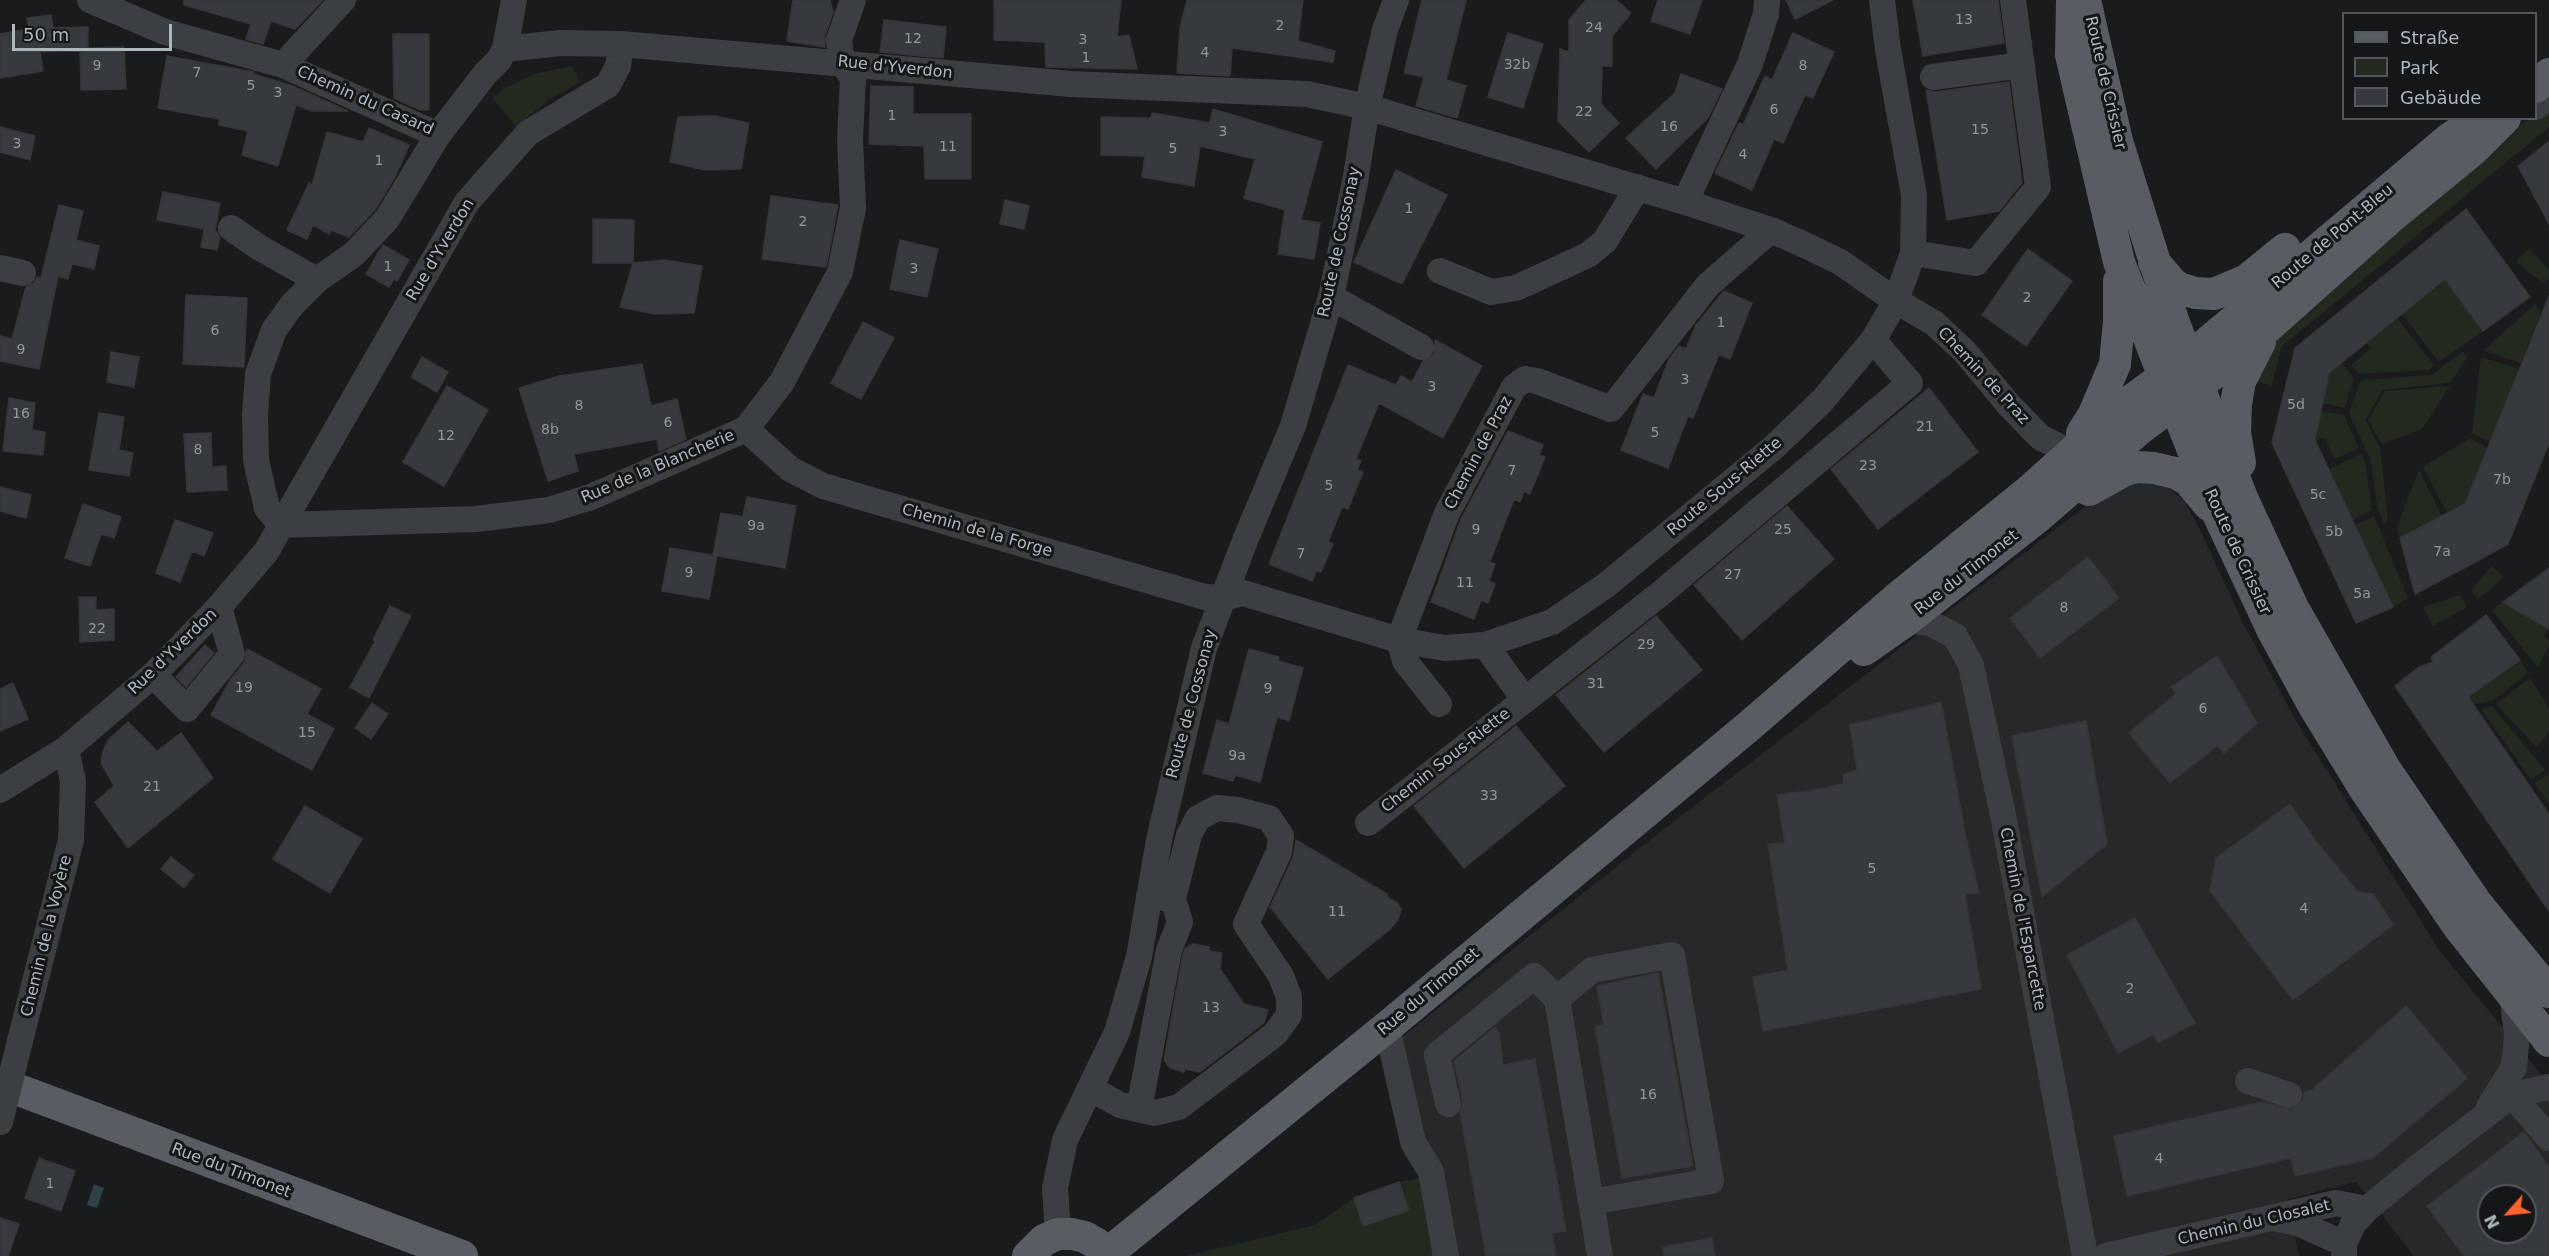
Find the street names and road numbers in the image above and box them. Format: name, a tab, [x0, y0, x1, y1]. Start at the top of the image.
street label: Route de Crissier	[2080, 14, 2130, 152]
street label: Rue d'Yverdon	[837, 52, 953, 84]
street label: Chemin du Casard	[294, 62, 436, 140]
street label: Route de Cossonay	[1315, 165, 1365, 319]
street label: Route de Pont-Bleu	[2268, 181, 2398, 293]
street label: Rue d'Yverdon	[403, 196, 479, 304]
street label: Chemin de Praz	[1933, 324, 2033, 428]
street label: Chemin de Praz	[1441, 393, 1517, 513]
street label: Rue de la Blancherie	[578, 426, 738, 508]
street label: Route Sous-Riette	[1664, 434, 1786, 540]
street label: Route de Crissier	[2199, 486, 2275, 618]
street label: Chemin de la Forge	[900, 500, 1054, 562]
street label: Rue du Timonet	[1911, 527, 2023, 619]
street label: Rue d'Yverdon	[125, 605, 221, 699]
street label: Route de Cossonay	[1163, 627, 1221, 781]
street label: Chemin Sous-Riette	[1378, 705, 1514, 817]
street label: Chemin de l'Esparcette	[1995, 826, 2049, 1012]
street label: Chemin de la Voyère	[18, 853, 76, 1019]
street label: Rue du Timonet	[1374, 944, 1484, 1040]
street label: Rue du Timonet	[169, 1139, 293, 1203]
street label: Chemin du Closalet	[2176, 1196, 2332, 1250]

